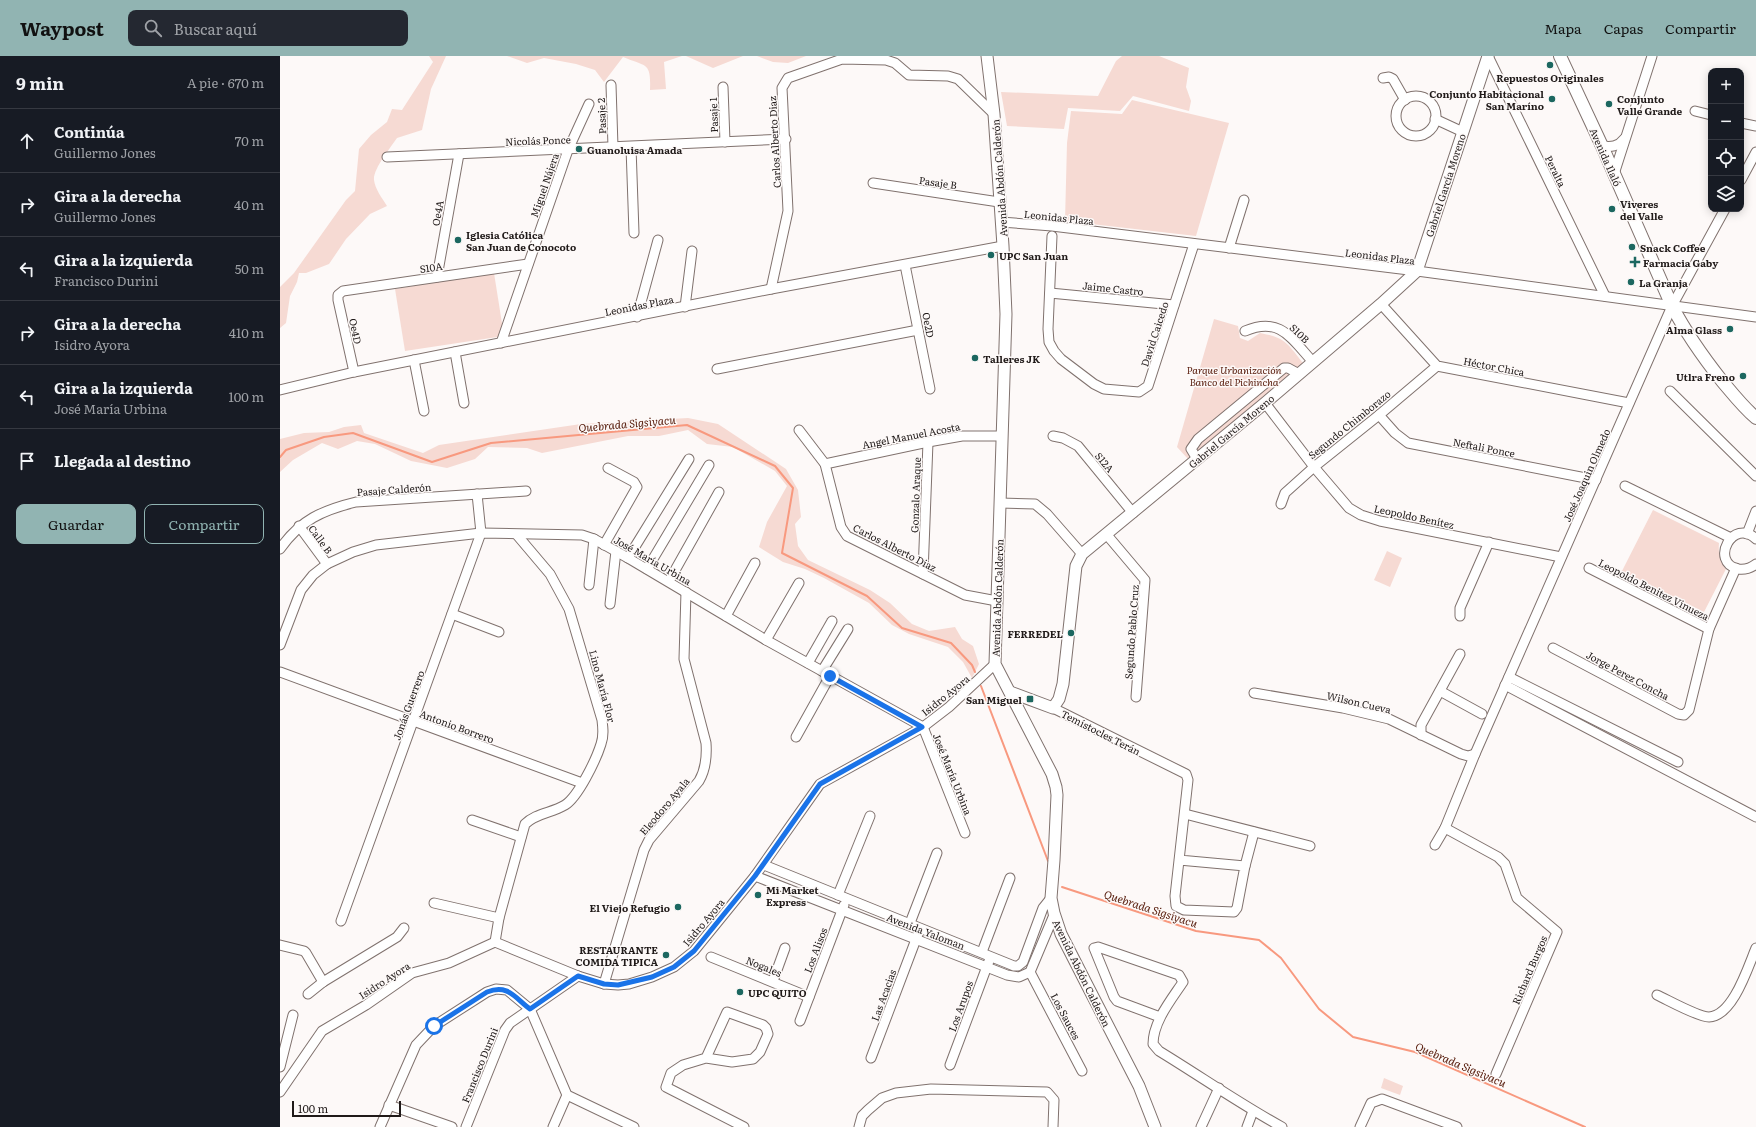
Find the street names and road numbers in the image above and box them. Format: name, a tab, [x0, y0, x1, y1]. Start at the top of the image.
street label: Carlos Alberto Diaz	[764, 96, 784, 188]
street label: Pasaje 1	[705, 97, 721, 133]
street label: Pasaje 2	[593, 98, 609, 134]
street label: Avenida Abdón Calderón	[987, 118, 1011, 237]
street label: Avenida Ilaló	[1586, 125, 1626, 189]
street label: Nicolás Ponce	[505, 131, 571, 149]
street label: Gabriel García Moreno	[1421, 131, 1469, 239]
street label: Miguel Nájera	[526, 150, 562, 219]
street label: Peralta	[1542, 153, 1570, 190]
street label: Pasaje B	[918, 172, 958, 192]
street label: Oe4A	[427, 198, 447, 227]
street label: Leonidas Plaza	[1023, 206, 1095, 228]
street label: Leonidas Plaza	[1344, 244, 1416, 268]
street label: S10A	[418, 258, 444, 276]
street label: Jaime Castro	[1082, 277, 1145, 299]
street label: Leonidas Plaza	[603, 291, 675, 319]
street label: David Caicedo	[1136, 299, 1172, 368]
street label: Oe2D	[919, 311, 939, 339]
street label: Oe4D	[346, 317, 366, 346]
street label: S10B	[1287, 320, 1314, 346]
street label: Héctor Chica	[1462, 353, 1527, 379]
street label: Segundo Chimborazo	[1304, 386, 1394, 462]
street label: Gabriel García Moreno	[1185, 390, 1277, 471]
street label: Angel Manuel Acosta	[861, 418, 962, 452]
street label: José Joaquin Olmedo	[1559, 426, 1613, 524]
street label: Neftali Ponce	[1452, 434, 1516, 460]
street label: S12A	[1092, 449, 1118, 476]
street label: Gonzalo Araque	[906, 457, 924, 533]
street label: Pasaje Calderón	[356, 479, 432, 499]
street label: Leopoldo Benítez	[1372, 500, 1456, 532]
street label: Carlos Alberto Diaz	[851, 519, 939, 575]
street label: Calle B	[305, 521, 337, 557]
street label: José María Urbina	[612, 532, 695, 589]
street label: Avenida Abdón Calderón	[987, 538, 1007, 657]
street label: Leopoldo Benitez Vinueza	[1596, 555, 1712, 624]
street label: Segundo Pablo Cruz	[1120, 584, 1142, 680]
street label: Jorge Perez Concha	[1584, 647, 1673, 704]
street label: Lino María Flor	[586, 648, 620, 724]
street label: Jonás Guerrero	[388, 668, 428, 742]
street label: Isidro Ayora	[918, 670, 973, 719]
street label: Wilson Cueva	[1325, 687, 1393, 717]
street label: Antonio Borrero	[418, 706, 496, 746]
street label: Temístocles Terán	[1059, 706, 1144, 759]
street label: José María Urbina	[930, 731, 976, 818]
street label: Eleodoro Ayala	[635, 773, 693, 838]
street label: Isidro Ayora	[679, 894, 728, 949]
street label: Avenida Yaloman	[885, 909, 968, 953]
street label: Avenida Abdón Calderón	[1049, 917, 1115, 1030]
street label: Los Alisos	[800, 925, 831, 975]
street label: Richard Burgos	[1508, 933, 1550, 1007]
street label: Nogales	[744, 952, 785, 980]
street label: Isidro Ayora	[355, 957, 413, 1002]
street label: Las Acacias	[867, 967, 899, 1023]
street label: Los Arupos	[944, 978, 976, 1034]
street label: Los Sauces	[1048, 990, 1085, 1042]
street label: Francisco Durini	[457, 1024, 501, 1105]

